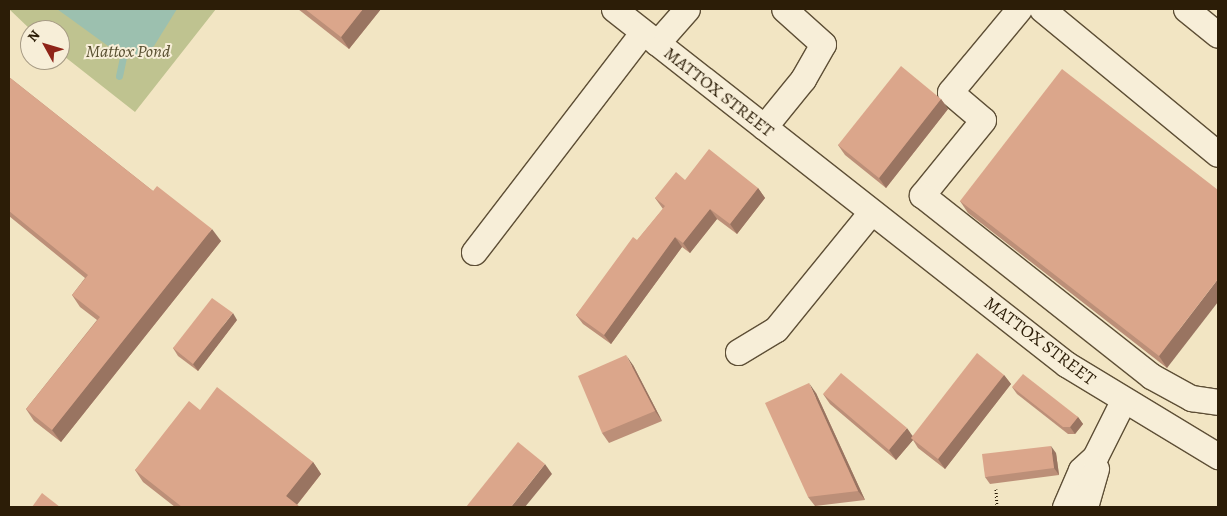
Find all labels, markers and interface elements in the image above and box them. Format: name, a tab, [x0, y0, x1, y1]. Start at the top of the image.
north arrow	[20, 20, 70, 70]
text: N	[23, 26, 44, 46]
park label: Mattox Pond	[86, 40, 170, 62]
street label: MATTOX STREET	[660, 42, 778, 142]
street label: MATTOX STREET	[980, 292, 1100, 390]

